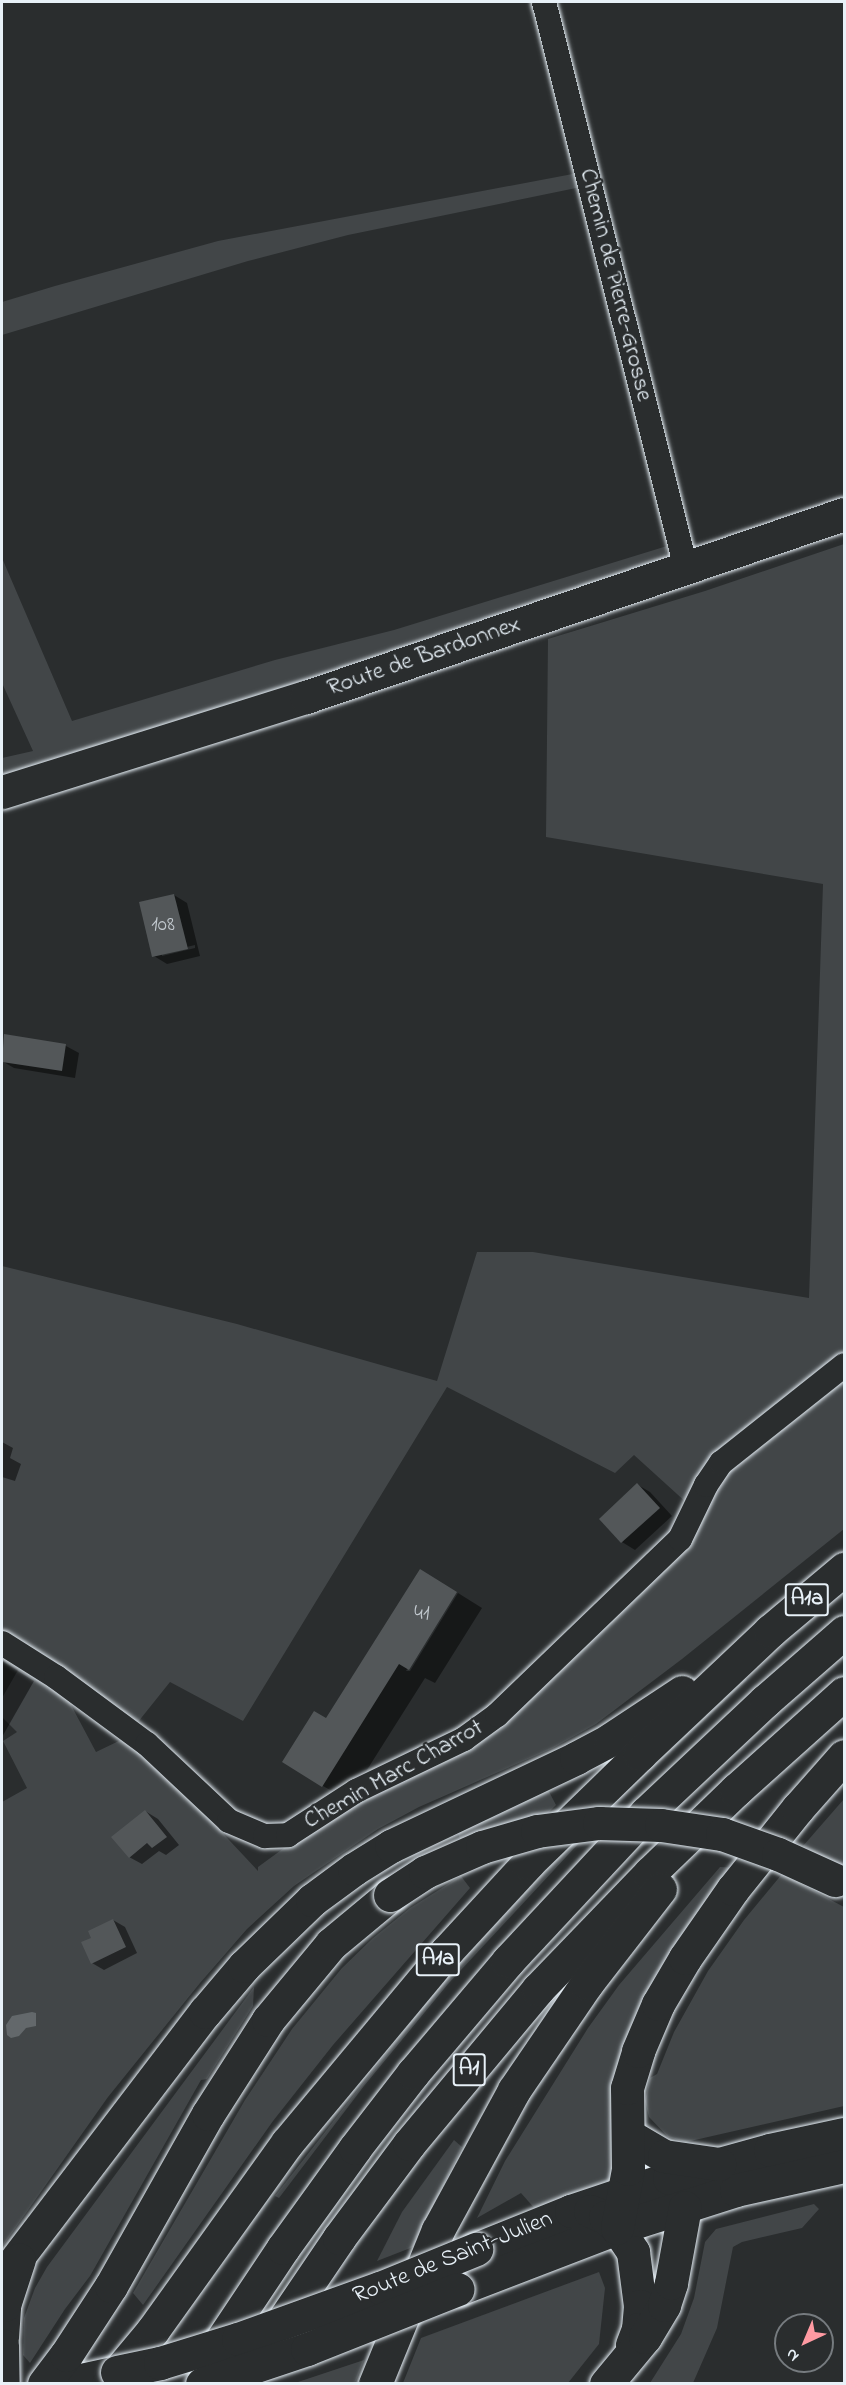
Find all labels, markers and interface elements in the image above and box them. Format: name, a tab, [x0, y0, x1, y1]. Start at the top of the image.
street label: Chemin de Pierre-Grosse	[572, 166, 658, 404]
street label: Route de Bardonnex	[324, 610, 524, 704]
house number: 108	[151, 912, 175, 938]
road number: A1a	[784, 1581, 830, 1619]
house number: 41	[414, 1601, 430, 1627]
street label: Chemin Marc Charrot	[299, 1714, 489, 1836]
road number: A1a	[416, 1941, 460, 1979]
road number: A1	[452, 2051, 486, 2089]
street label: Route de Saint-Julien	[349, 2205, 557, 2311]
north arrow	[774, 2313, 834, 2373]
text: N	[781, 2342, 805, 2367]

